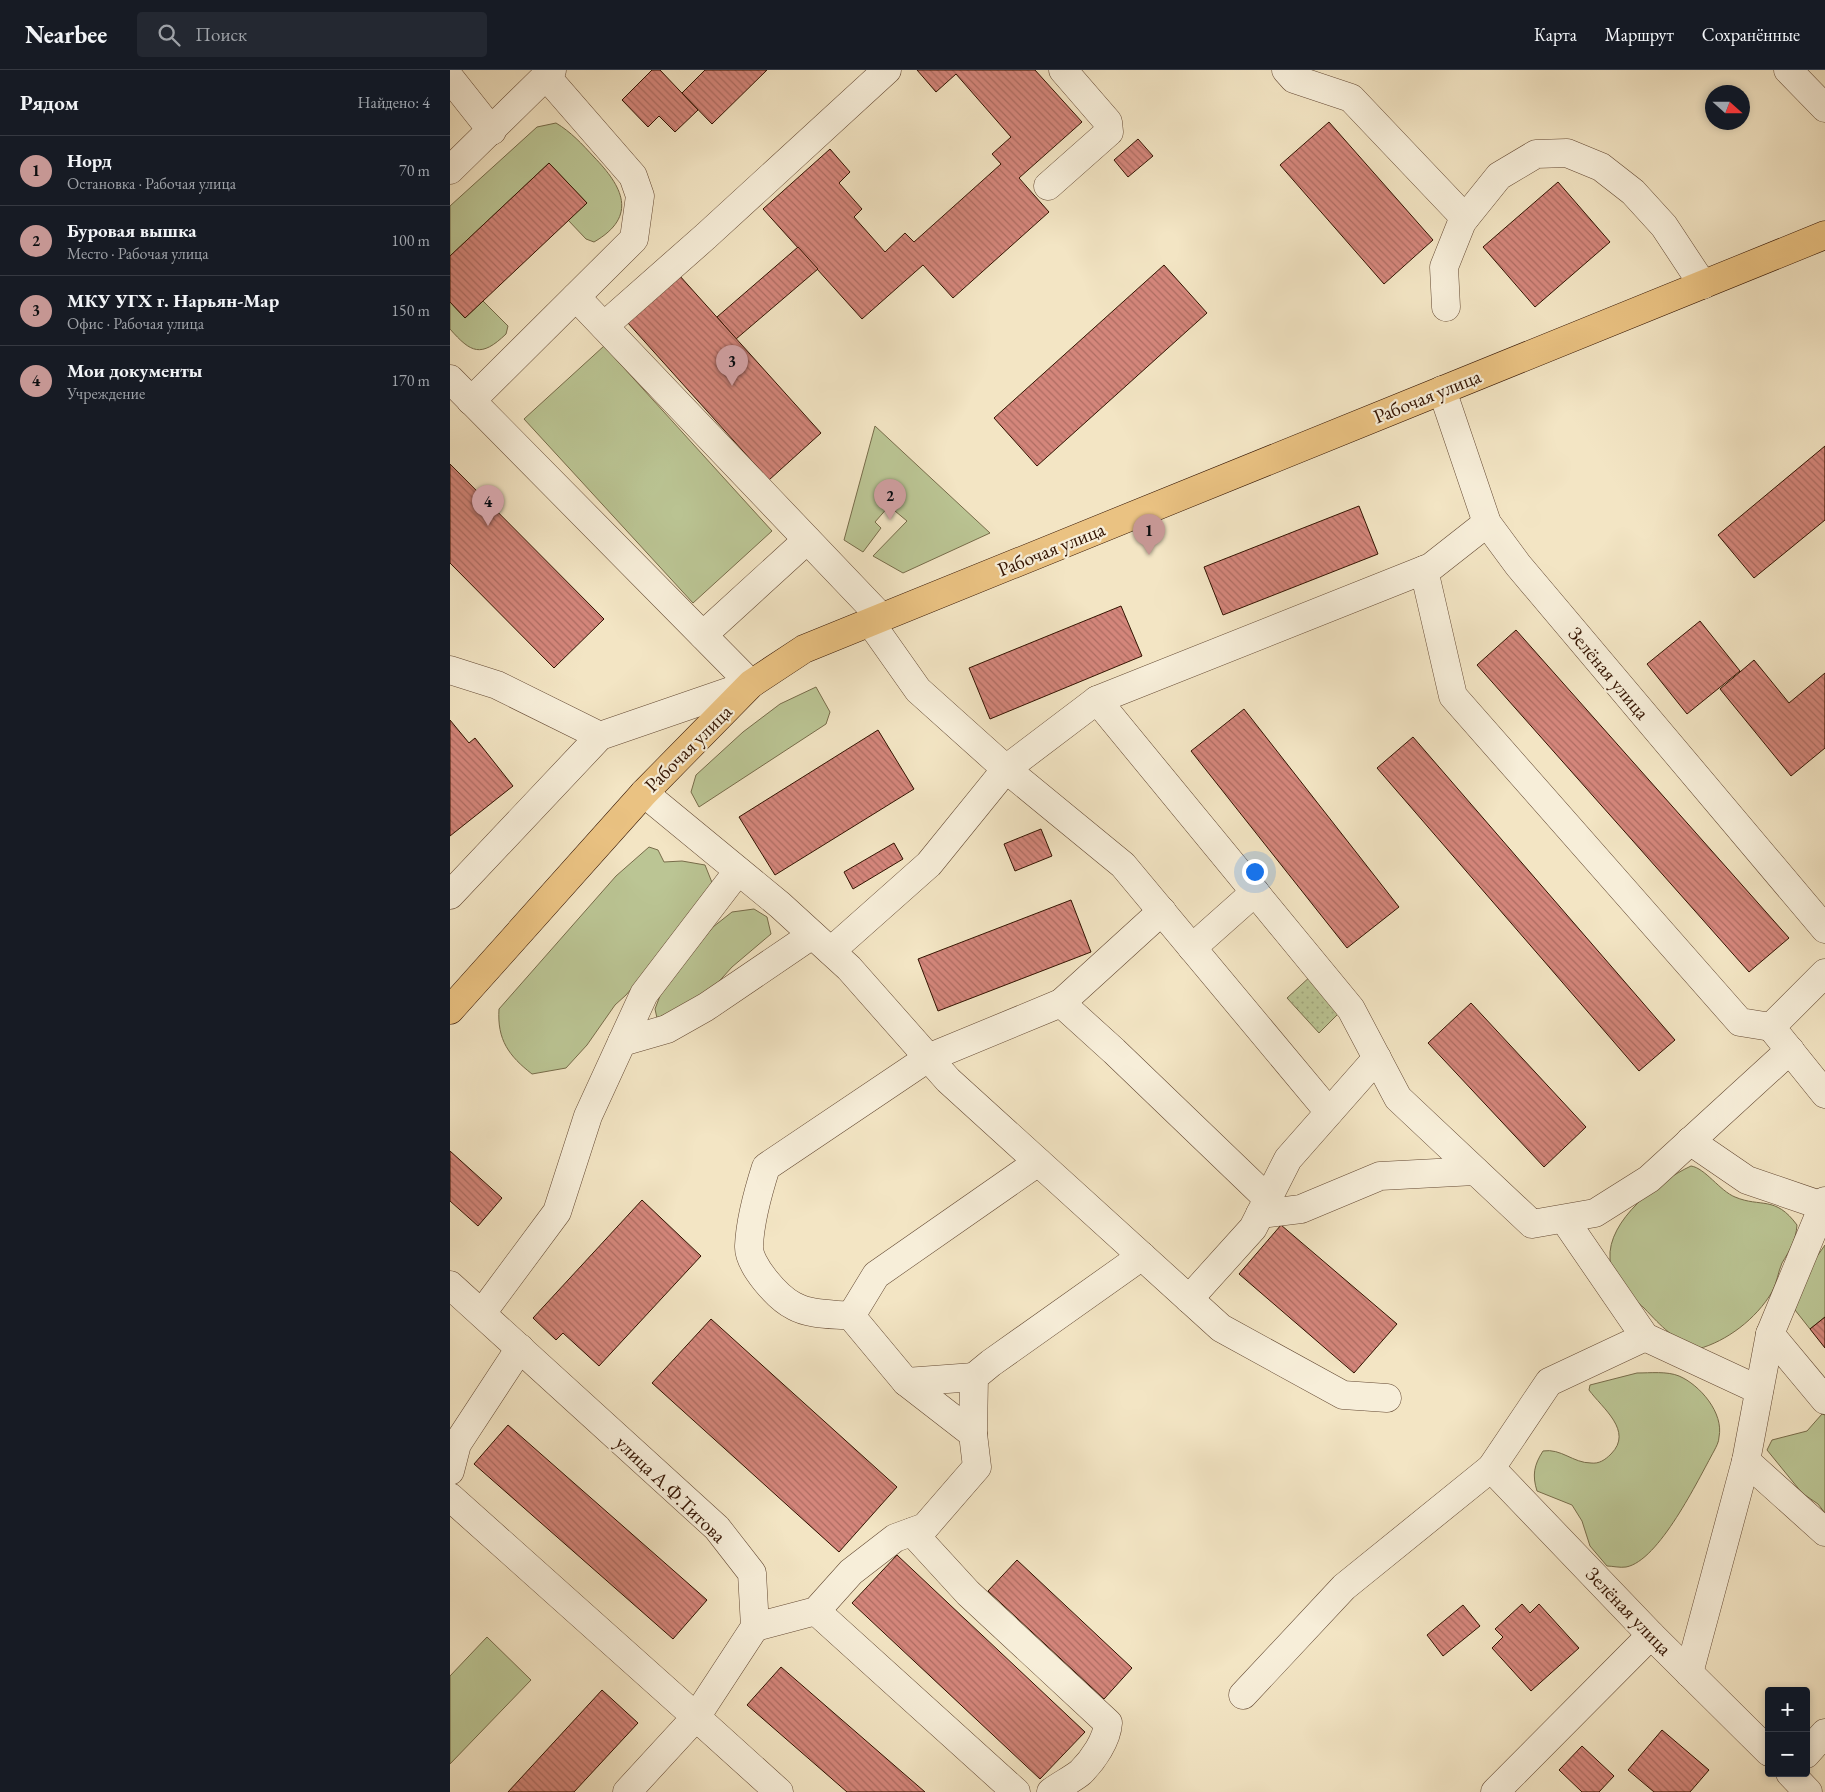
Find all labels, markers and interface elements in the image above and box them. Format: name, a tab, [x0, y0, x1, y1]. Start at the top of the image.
search box	[137, 12, 487, 57]
text: Nearbee	[25, 19, 107, 50]
icon: search	[155, 21, 183, 49]
text: Поиск	[195, 22, 247, 47]
text: Карта	[1534, 23, 1577, 46]
text: Маршрут	[1605, 23, 1674, 46]
text: Сохранённые	[1702, 23, 1800, 46]
north arrow	[1705, 85, 1750, 130]
text: Рядом	[20, 89, 79, 116]
text: Найдено: 4	[358, 92, 430, 113]
text: Норд	[67, 148, 112, 173]
text: 1	[32, 160, 40, 181]
text: 70 m	[399, 160, 430, 181]
text: Остановка · Рабочая улица	[67, 173, 236, 194]
text: Буровая вышка	[67, 218, 196, 243]
text: 2	[32, 230, 40, 251]
text: 100 m	[391, 230, 430, 251]
text: Место · Рабочая улица	[67, 243, 209, 264]
text: МКУ УГХ г. Нарьян-Мар	[67, 288, 279, 313]
text: 3	[32, 300, 40, 321]
text: 150 m	[391, 300, 430, 321]
text: Офис · Рабочая улица	[67, 313, 204, 334]
pin: 3	[716, 345, 748, 386]
text: Мои документы	[67, 358, 202, 383]
street label: Рабочая улица	[1369, 363, 1485, 429]
text: 4	[32, 370, 40, 391]
text: 170 m	[391, 370, 430, 391]
text: Учреждение	[67, 383, 145, 404]
pin: 2	[874, 479, 906, 520]
pin: 4	[472, 485, 504, 526]
pin: 1	[1133, 514, 1165, 555]
street label: Рабочая улица	[993, 516, 1109, 582]
street label: Зелёная улица	[1563, 621, 1655, 725]
street label: Рабочая улица	[639, 699, 737, 797]
your location	[1242, 859, 1268, 885]
street label: улица А.Ф.Титова	[610, 1430, 732, 1548]
street label: Зелёная улица	[1580, 1561, 1678, 1661]
map controls	[1765, 1687, 1810, 1777]
button: +	[1765, 1687, 1810, 1732]
button: −	[1765, 1732, 1810, 1777]

